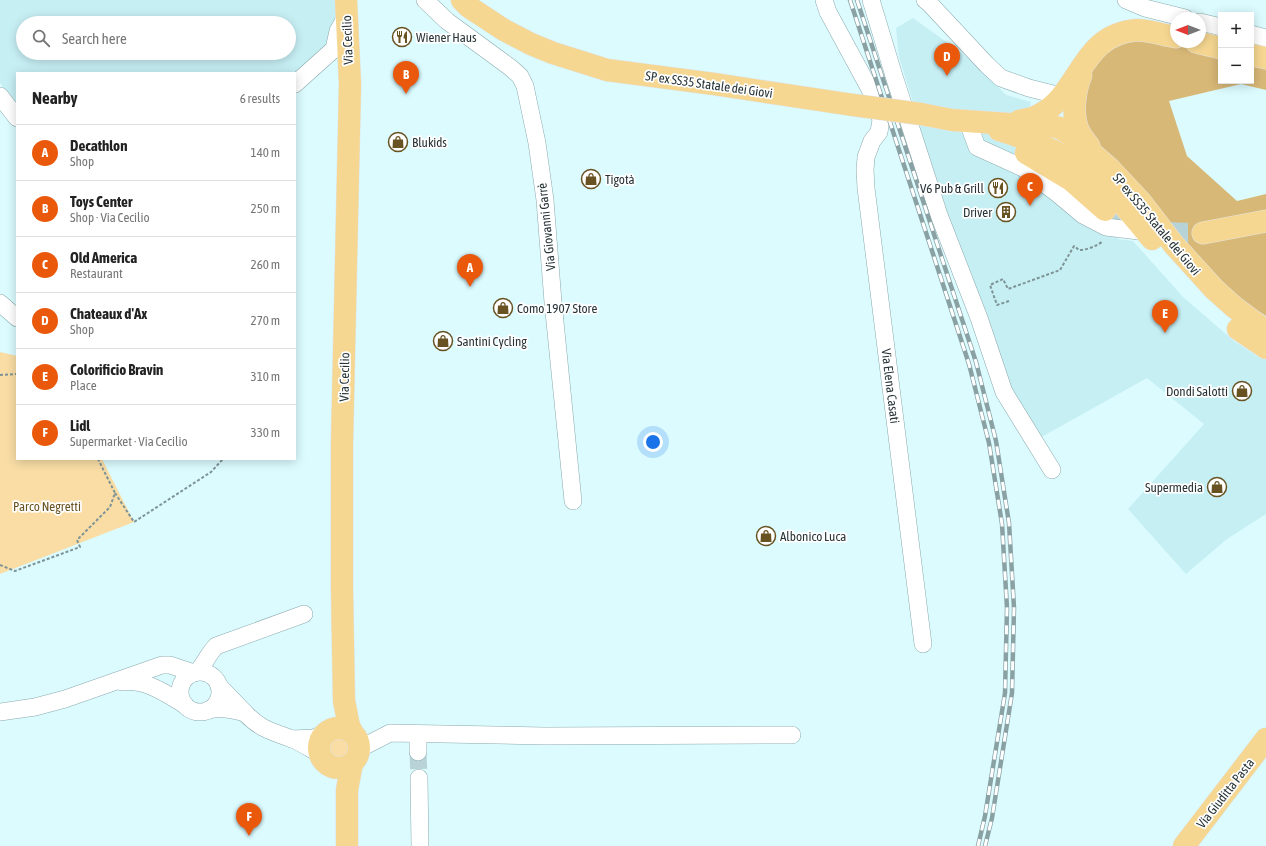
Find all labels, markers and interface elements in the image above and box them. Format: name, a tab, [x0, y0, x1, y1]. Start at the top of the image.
north arrow	[1170, 12, 1206, 48]
map controls	[1218, 12, 1254, 84]
button: +	[1218, 12, 1254, 48]
street label: Via Cecilio	[339, 15, 356, 65]
search box	[16, 16, 296, 60]
restaurant icon: Wiener Haus	[391, 26, 413, 48]
icon: search	[30, 27, 52, 49]
text: Search here	[62, 30, 127, 47]
place label: Wiener Haus	[416, 30, 477, 45]
pin: D	[934, 43, 960, 76]
button: −	[1218, 48, 1254, 84]
pin: B	[393, 61, 419, 94]
street label: SP ex SS35 Statale dei Giovi	[644, 68, 774, 101]
text: Nearby	[32, 88, 78, 108]
text: 6 results	[240, 91, 280, 106]
shop icon: Blukids	[387, 131, 409, 153]
place label: Blukids	[412, 135, 447, 150]
text: Decathlon	[70, 137, 127, 154]
text: A	[42, 145, 48, 160]
text: 140 m	[251, 145, 280, 160]
text: Shop	[70, 154, 94, 169]
shop icon: Tigotà	[580, 168, 602, 190]
street label: SP ex SS35 Statale dei Giovi	[1110, 170, 1204, 278]
place label: Tigotà	[605, 172, 635, 187]
pin: C	[1017, 173, 1043, 206]
restaurant icon: V6 Pub & Grill	[987, 177, 1009, 199]
place label: V6 Pub & Grill	[920, 181, 985, 196]
street label: Via Giovanni Garrè	[534, 182, 559, 272]
text: Toys Center	[70, 193, 132, 210]
text: B	[42, 201, 48, 216]
text: 250 m	[251, 201, 280, 216]
building icon: Driver	[995, 201, 1017, 223]
place label: Driver	[963, 205, 992, 220]
text: Shop · Via Cecilio	[70, 210, 150, 225]
text: Old America	[70, 249, 137, 266]
pin: A	[457, 254, 483, 287]
text: C	[42, 257, 48, 272]
text: 260 m	[251, 257, 280, 272]
text: Restaurant	[70, 266, 123, 281]
shop icon: Como 1907 Store	[492, 297, 514, 319]
pin: E	[1152, 300, 1178, 333]
place label: Como 1907 Store	[517, 301, 597, 316]
text: Chateaux d'Ax	[70, 305, 147, 322]
text: D	[41, 313, 49, 328]
text: 270 m	[251, 313, 280, 328]
text: Shop	[70, 322, 94, 337]
shop icon: Santini Cycling	[432, 330, 454, 352]
place label: Santini Cycling	[457, 334, 527, 349]
street label: Via Elena Casati	[878, 348, 903, 424]
street label: Via Cecilio	[337, 352, 352, 402]
text: Colorificio Bravin	[70, 361, 163, 378]
text: E	[42, 369, 48, 384]
text: 310 m	[251, 369, 280, 384]
text: Place	[70, 378, 97, 393]
shop icon: Dondi Salotti	[1231, 380, 1253, 402]
place label: Dondi Salotti	[1166, 384, 1228, 399]
text: Lidl	[70, 417, 90, 434]
text: F	[42, 425, 48, 440]
text: 330 m	[251, 425, 280, 440]
your location	[643, 432, 663, 452]
text: Supermarket · Via Cecilio	[70, 434, 188, 449]
shop icon: Supermedia	[1206, 476, 1228, 498]
place label: Supermedia	[1145, 480, 1203, 495]
park label: Parco Negretti	[13, 499, 81, 514]
shop icon: Albonico Luca	[755, 525, 777, 547]
place label: Albonico Luca	[780, 529, 846, 544]
street label: Via Giuditta Pasta	[1194, 755, 1257, 831]
pin: F	[236, 803, 262, 836]

